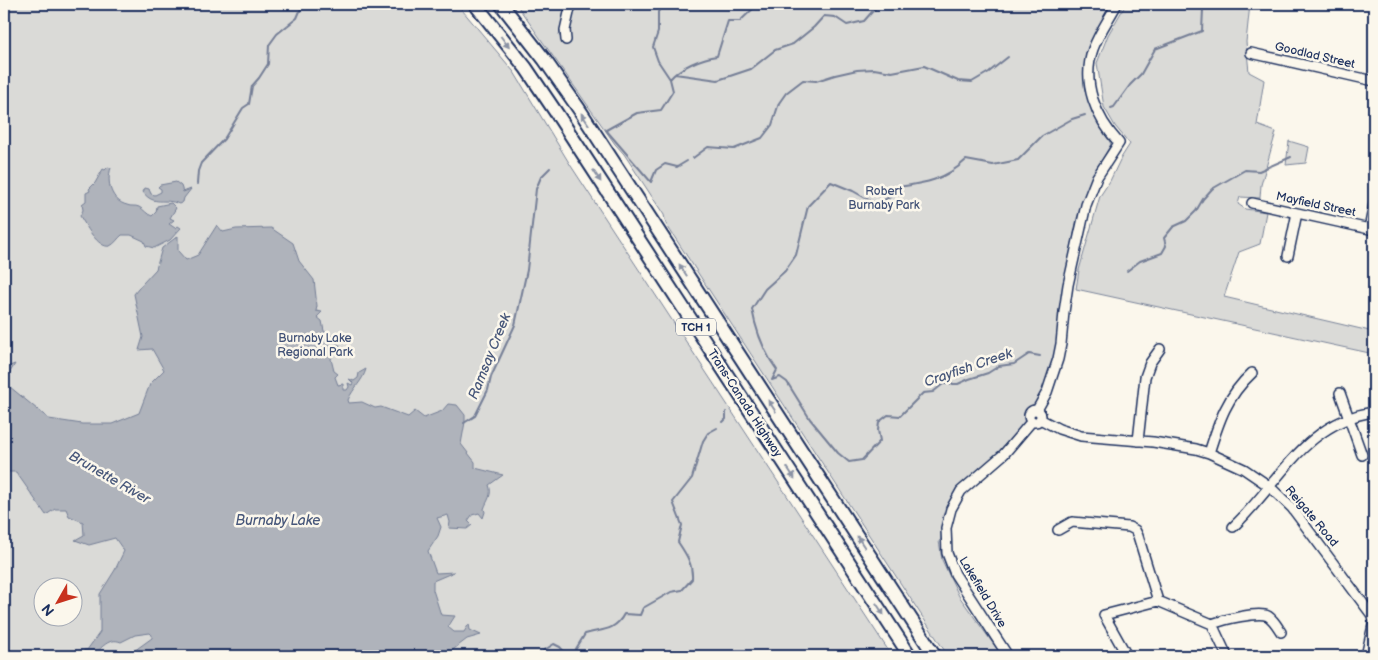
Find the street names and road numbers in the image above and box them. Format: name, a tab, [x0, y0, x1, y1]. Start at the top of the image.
street label: Goodlad Street	[1273, 39, 1357, 72]
street label: Mayfield Street	[1275, 189, 1357, 220]
road number: TCH 1	[676, 318, 716, 336]
street label: Trans-Canada Highway	[704, 347, 785, 461]
street label: Reigate Road	[1282, 483, 1342, 550]
street label: Lakefield Drive	[956, 554, 1010, 630]

